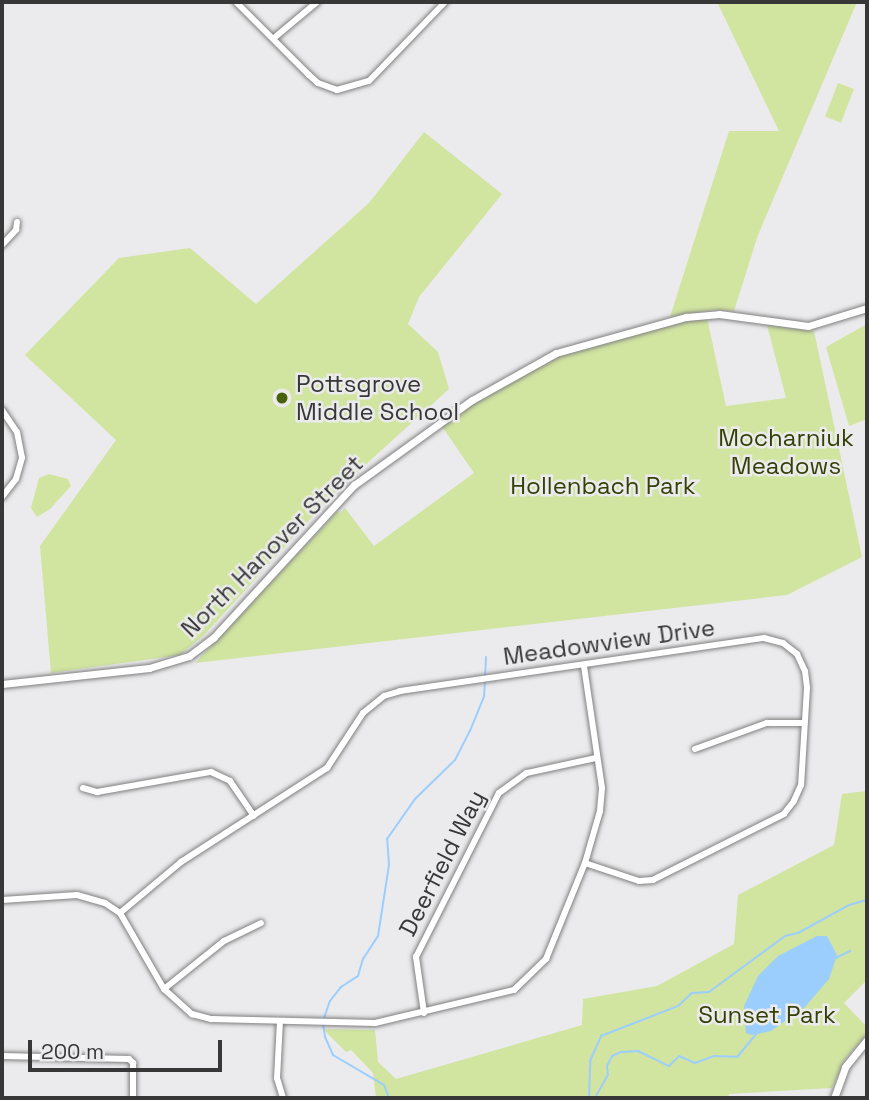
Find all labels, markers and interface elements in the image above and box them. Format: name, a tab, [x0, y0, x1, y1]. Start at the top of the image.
place label: Pottsgrove Middle School	[296, 370, 459, 426]
marker: Pottsgrove Middle School	[274, 390, 290, 406]
park label: Mocharniuk Meadows	[718, 424, 854, 480]
street label: North Hanover Street	[175, 449, 369, 643]
park label: Hollenbach Park	[510, 472, 696, 500]
street label: Meadowview Drive	[501, 613, 717, 671]
street label: Deerfield Way	[393, 785, 491, 941]
park label: Sunset Park	[698, 1001, 836, 1029]
scale bar	[32, 1026, 226, 1070]
text: 200 m	[41, 1038, 104, 1065]

